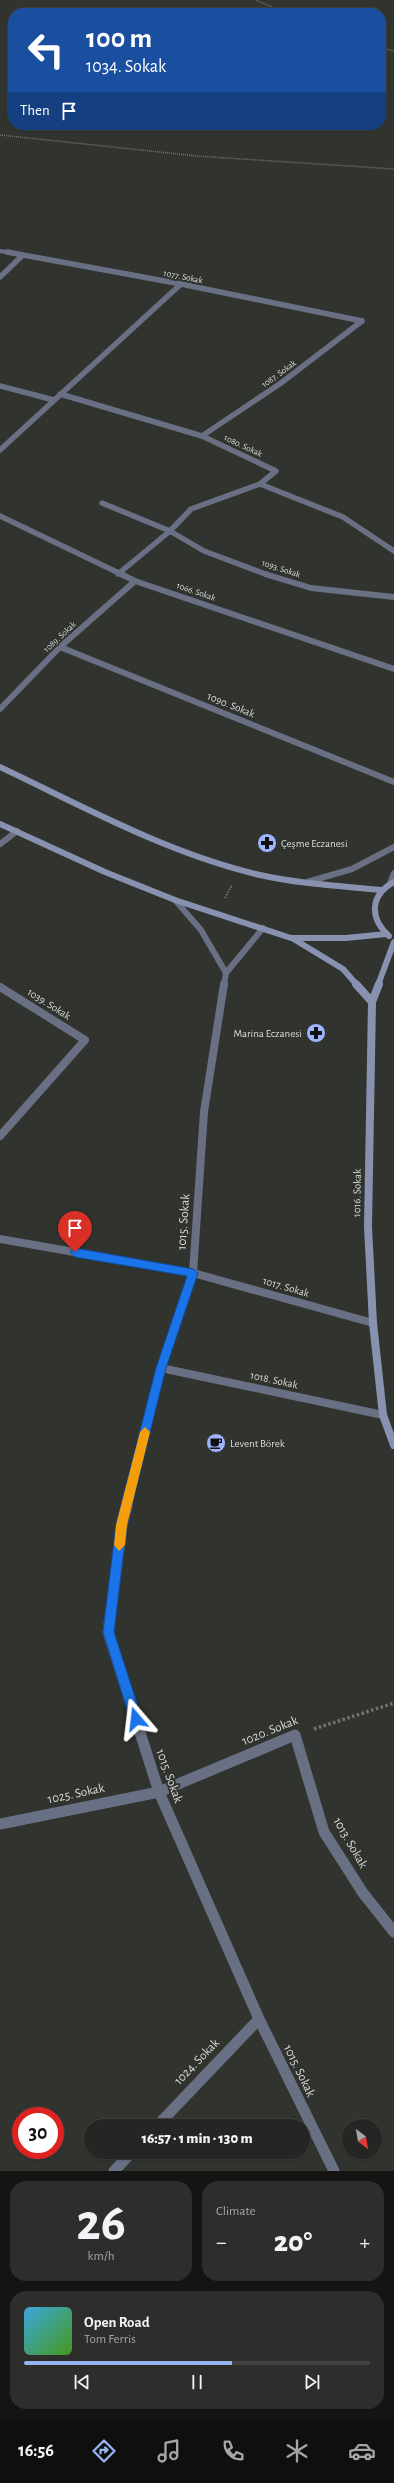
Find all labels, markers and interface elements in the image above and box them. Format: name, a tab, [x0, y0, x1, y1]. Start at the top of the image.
icon: left	[20, 24, 72, 76]
text: 100 m	[86, 25, 152, 53]
text: 1034. Sokak	[86, 58, 166, 76]
icon: arrive	[58, 100, 80, 122]
text: Then	[20, 103, 50, 118]
street label: 1077. Sokak	[163, 269, 204, 285]
street label: 1087. Sokak	[260, 358, 299, 389]
street label: 1080. Sokak	[222, 433, 264, 459]
street label: 1093. Sokak	[261, 559, 302, 580]
street label: 1066. Sokak	[175, 581, 217, 603]
street label: 1089. Sokak	[42, 619, 79, 654]
street label: 1090. Sokak	[206, 691, 256, 719]
pharmacy icon: Çeşme Eczanesi	[256, 832, 278, 854]
place label: Çeşme Eczanesi	[281, 838, 348, 849]
street label: 1039. Sokak	[25, 986, 73, 1022]
pharmacy icon: Marina Eczanesi	[305, 1022, 327, 1044]
place label: Marina Eczanesi	[233, 1028, 302, 1039]
street label: 1016. Sokak	[351, 1169, 363, 1217]
street label: 1015. Sokak	[176, 1193, 192, 1251]
pin	[58, 1211, 92, 1252]
icon: arrive	[64, 1217, 86, 1239]
street label: 1017. Sokak	[262, 1275, 310, 1299]
street label: 1018. Sokak	[249, 1370, 299, 1390]
cafe icon: Levent Börek	[205, 1432, 227, 1454]
place label: Levent Börek	[230, 1438, 285, 1449]
position arrow	[115, 1698, 157, 1740]
street label: 1020. Sokak	[240, 1714, 300, 1748]
street label: 1015. Sokak	[153, 1747, 185, 1805]
street label: 1025. Sokak	[46, 1782, 106, 1806]
street label: 1013. Sokak	[330, 1815, 370, 1871]
street label: 1024. Sokak	[172, 2036, 222, 2088]
street label: 1015. Sokak	[281, 2043, 317, 2099]
speed limit sign: 30	[12, 2107, 64, 2159]
north arrow	[342, 2119, 382, 2159]
map controls	[342, 2119, 382, 2159]
text: 16:57 · 1 min · 130 m	[141, 2131, 253, 2146]
text: 26	[76, 2197, 126, 2249]
text: Climate	[216, 2205, 255, 2218]
text: 20°	[274, 2227, 312, 2257]
text: −	[216, 2231, 227, 2253]
text: +	[359, 2231, 370, 2253]
text: km/h	[88, 2250, 114, 2263]
text: Open Road	[84, 2315, 150, 2330]
text: Tom Ferris	[84, 2333, 136, 2346]
icon: previous	[71, 2371, 93, 2393]
icon: pause	[186, 2371, 208, 2393]
icon: next	[301, 2371, 323, 2393]
icon: directions	[90, 2437, 118, 2465]
icon: music	[155, 2437, 183, 2465]
icon: phone	[219, 2437, 247, 2465]
icon: climate	[283, 2437, 311, 2465]
icon: car	[348, 2437, 376, 2465]
text: 16:56	[18, 2442, 54, 2460]

